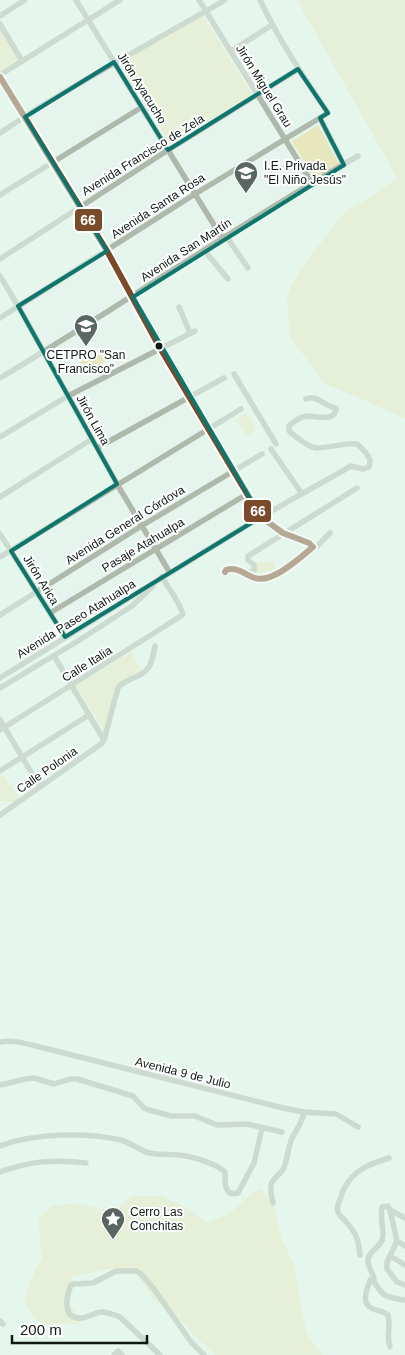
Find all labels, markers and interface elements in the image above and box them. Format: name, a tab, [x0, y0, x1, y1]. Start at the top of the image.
street label: Jirón Miguel Grau	[233, 42, 295, 130]
street label: Jirón Ayacucho	[115, 50, 170, 126]
street label: Avenida Francisco de Zela	[79, 111, 207, 199]
place label: I.E. Privada "El Niño Jesús"	[264, 159, 346, 187]
school or university icon: I.E. Privada "El Niño Jesús"	[233, 160, 259, 194]
street label: Avenida Santa Rosa	[108, 170, 208, 242]
line badge: 66	[74, 208, 103, 232]
text: 66	[80, 212, 96, 228]
street label: Avenida San Martín	[138, 215, 234, 285]
school or university icon: CETPRO "San Francisco"	[73, 313, 99, 347]
unlabelled marker	[154, 341, 164, 351]
place label: CETPRO "San Francisco"	[47, 348, 125, 376]
street label: Jirón Lima	[73, 392, 113, 448]
street label: Avenida General Córdova	[63, 482, 187, 567]
line badge: 66	[243, 499, 272, 523]
text: 66	[250, 503, 266, 519]
street label: Pasaje Atahualpa	[99, 515, 187, 575]
street label: Jirón Arica	[20, 553, 62, 608]
street label: Avenida Paseo Atahualpa	[14, 577, 138, 661]
street label: Calle Italia	[60, 643, 115, 685]
street label: Calle Polonia	[14, 744, 80, 796]
street label: Avenida 9 de Julio	[134, 1054, 232, 1092]
place label: Cerro Las Conchitas	[130, 1205, 183, 1233]
place icon: Cerro Las Conchitas	[100, 1206, 126, 1240]
scale bar	[12, 1312, 148, 1344]
text: 200 m	[20, 1321, 62, 1338]

